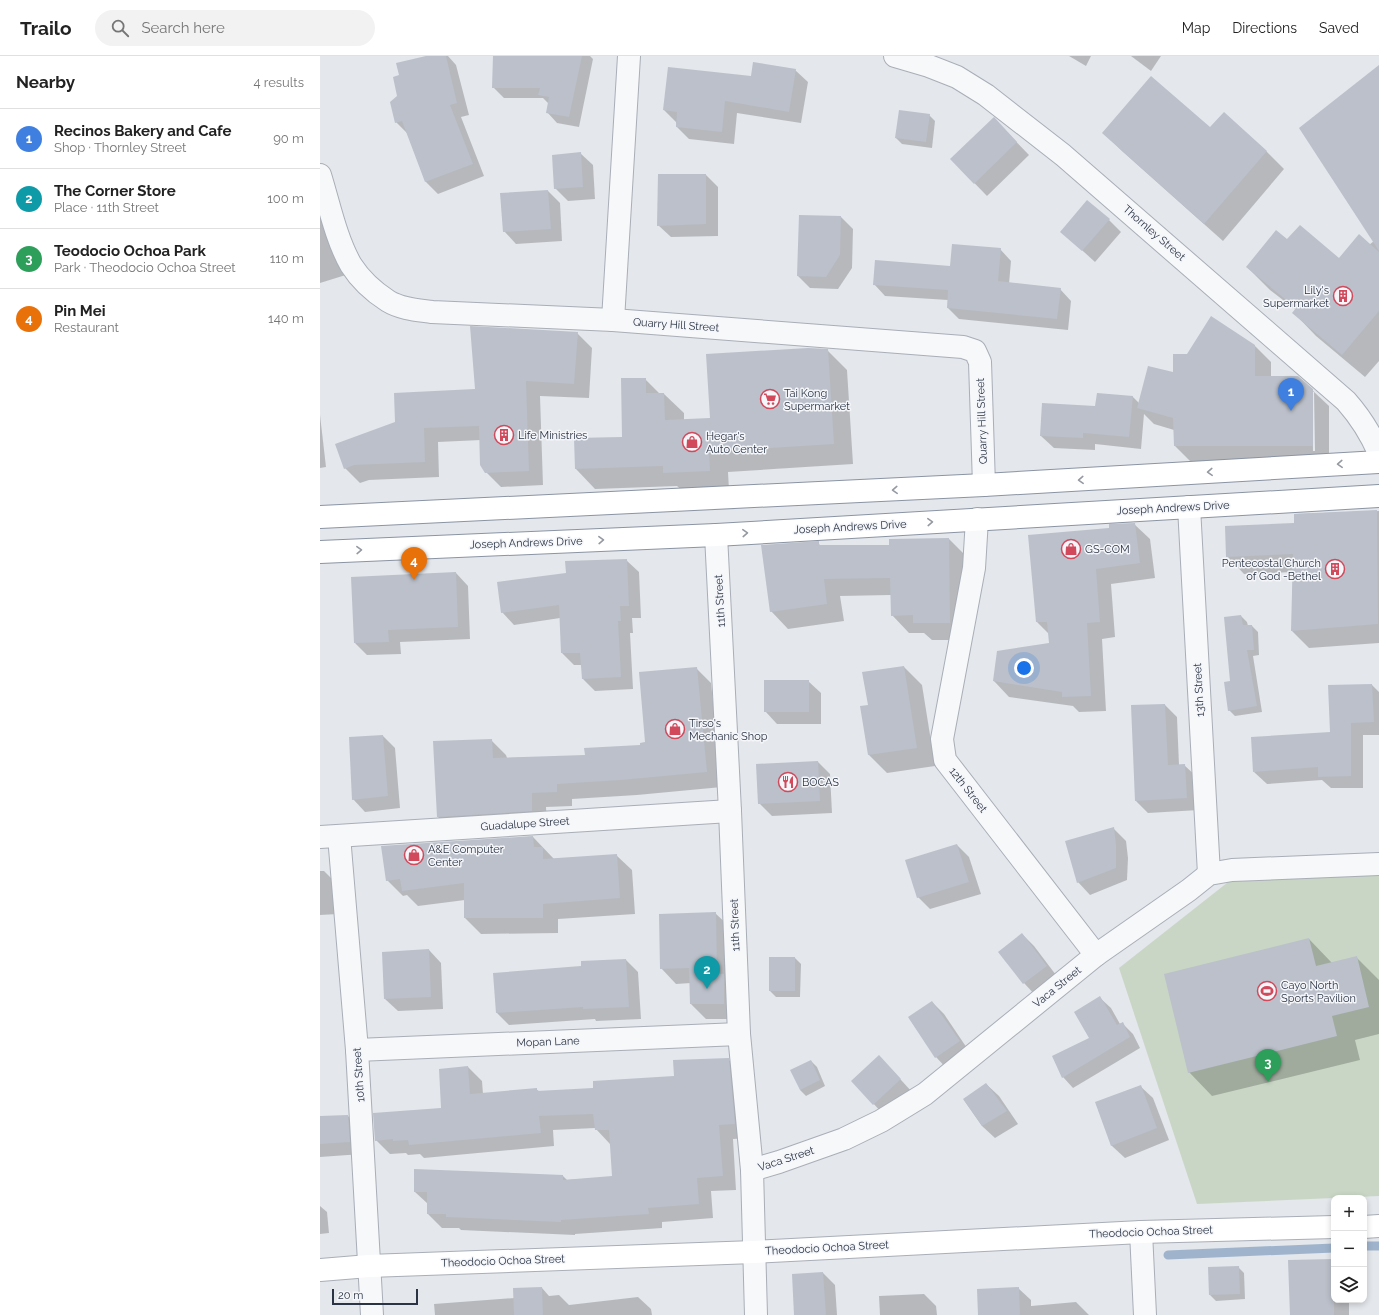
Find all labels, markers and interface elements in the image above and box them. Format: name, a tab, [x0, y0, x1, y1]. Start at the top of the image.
search box	[95, 10, 375, 46]
text: Trailo	[20, 17, 71, 39]
icon: search	[109, 17, 131, 39]
text: Search here	[141, 19, 225, 37]
text: Map	[1182, 20, 1210, 36]
text: Directions	[1232, 20, 1297, 36]
text: Saved	[1319, 20, 1359, 36]
text: Nearby	[16, 72, 75, 92]
text: 4 results	[253, 75, 304, 90]
text: Recinos Bakery and Cafe	[54, 122, 231, 140]
text: 1	[26, 131, 32, 146]
text: 90 m	[273, 131, 304, 146]
text: Shop · Thornley Street	[54, 140, 186, 155]
text: The Corner Store	[54, 182, 176, 200]
text: 2	[25, 191, 33, 206]
text: 100 m	[267, 191, 304, 206]
text: Place · 11th Street	[54, 200, 159, 215]
street label: Thornley Street	[1120, 202, 1188, 264]
text: Teodocio Ochoa Park	[54, 242, 206, 260]
text: 3	[25, 251, 33, 266]
text: 110 m	[270, 251, 304, 266]
text: Park · Theodocio Ochoa Street	[54, 260, 236, 275]
place label: Lily's Supermarket	[1263, 284, 1329, 310]
building icon: Lily's Supermarket	[1332, 285, 1354, 307]
text: Pin Mei	[54, 302, 105, 320]
text: 4	[25, 311, 33, 326]
text: 140 m	[268, 311, 304, 326]
street label: Quarry Hill Street	[632, 316, 720, 335]
text: Restaurant	[54, 320, 119, 335]
street label: Quarry Hill Street	[974, 377, 990, 464]
pin: 1	[1278, 378, 1304, 411]
place label: Tai Kong Supermarket	[784, 387, 850, 413]
supermarket icon: Tai Kong Supermarket	[759, 388, 781, 410]
building icon: Life Ministries	[493, 424, 515, 446]
place label: Life Ministries	[518, 429, 587, 442]
place label: Hegar's Auto Center	[706, 430, 767, 456]
shop icon: Hegar's Auto Center	[681, 431, 703, 453]
one-way arrow	[1337, 460, 1343, 468]
one-way arrow	[1207, 467, 1213, 476]
one-way arrow	[1078, 475, 1084, 484]
one-way arrow	[892, 485, 898, 494]
street label: Joseph Andrews Drive	[1116, 499, 1230, 517]
street label: Joseph Andrews Drive	[793, 518, 907, 536]
one-way arrow	[927, 518, 933, 527]
one-way arrow	[742, 529, 748, 538]
street label: Joseph Andrews Drive	[469, 535, 583, 551]
one-way arrow	[598, 536, 604, 544]
shop icon: GS-COM	[1060, 538, 1082, 560]
place label: GS-COM	[1085, 543, 1130, 556]
one-way arrow	[356, 546, 362, 555]
pin: 4	[401, 547, 427, 580]
place label: Pentecostal Church of God -Bethel	[1222, 557, 1321, 583]
building icon: Pentecostal Church of God -Bethel	[1324, 558, 1346, 580]
street label: 11th Street	[712, 574, 728, 628]
your location	[1014, 658, 1034, 678]
street label: 13th Street	[1191, 662, 1207, 717]
place label: Tirso's Mechanic Shop	[689, 717, 768, 743]
shop icon: Tirso's Mechanic Shop	[664, 718, 686, 740]
street label: 12th Street	[946, 765, 990, 815]
restaurant icon: BOCAS	[777, 771, 799, 793]
place label: BOCAS	[802, 776, 839, 789]
street label: Guadalupe Street	[480, 814, 570, 834]
place label: A&E Computer Center	[428, 843, 504, 869]
shop icon: A&E Computer Center	[403, 844, 425, 866]
street label: 11th Street	[728, 898, 742, 952]
pin: 2	[694, 956, 720, 989]
street label: Vaca Street	[1030, 963, 1084, 1010]
place label: Cayo North Sports Pavilion	[1281, 979, 1356, 1005]
sports icon: Cayo North Sports Pavilion	[1256, 980, 1278, 1002]
street label: Mopan Lane	[516, 1034, 580, 1050]
street label: 10th Street	[351, 1047, 367, 1103]
pin: 3	[1255, 1049, 1281, 1082]
street label: Vaca Street	[756, 1144, 816, 1174]
map controls	[1331, 1195, 1367, 1303]
button: +	[1331, 1195, 1367, 1231]
street label: Theodocio Ochoa Street	[1089, 1223, 1213, 1241]
button: −	[1331, 1231, 1367, 1267]
street label: Theodocio Ochoa Street	[765, 1238, 889, 1258]
street label: Theodocio Ochoa Street	[441, 1252, 565, 1270]
button: layers	[1331, 1267, 1367, 1303]
scale bar	[332, 1287, 418, 1306]
text: 20 m	[338, 1289, 363, 1302]

